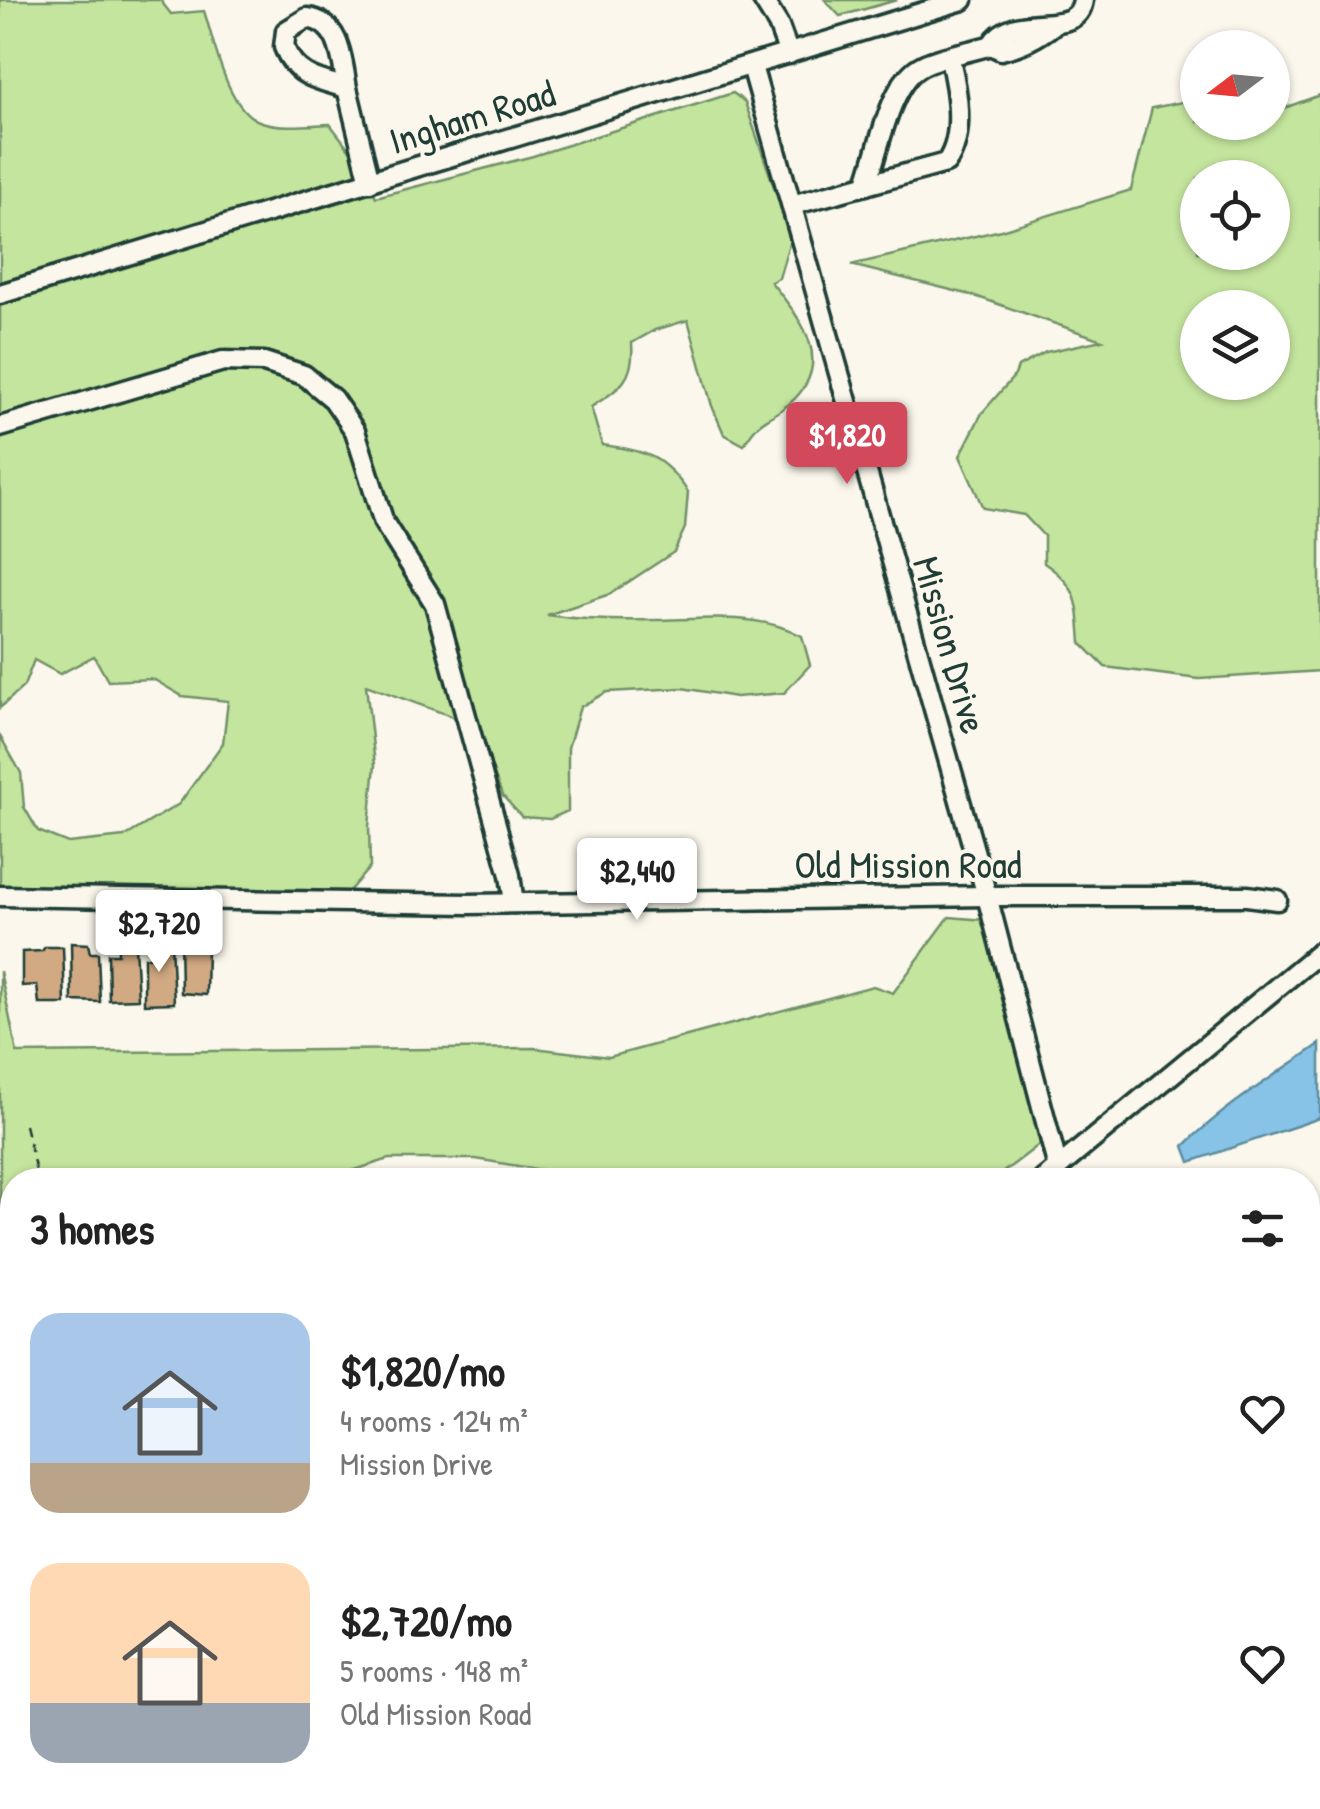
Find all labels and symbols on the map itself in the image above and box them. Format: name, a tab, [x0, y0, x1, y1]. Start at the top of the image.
north arrow	[1180, 30, 1290, 140]
street label: Ingham Road	[382, 66, 561, 166]
pin: $1,820	[766, 402, 928, 487]
street label: Mission Drive	[901, 550, 1001, 739]
pin: $2,440	[556, 838, 718, 923]
street label: Old Mission Road	[794, 838, 1022, 890]
pin: $2,720	[78, 890, 240, 975]

